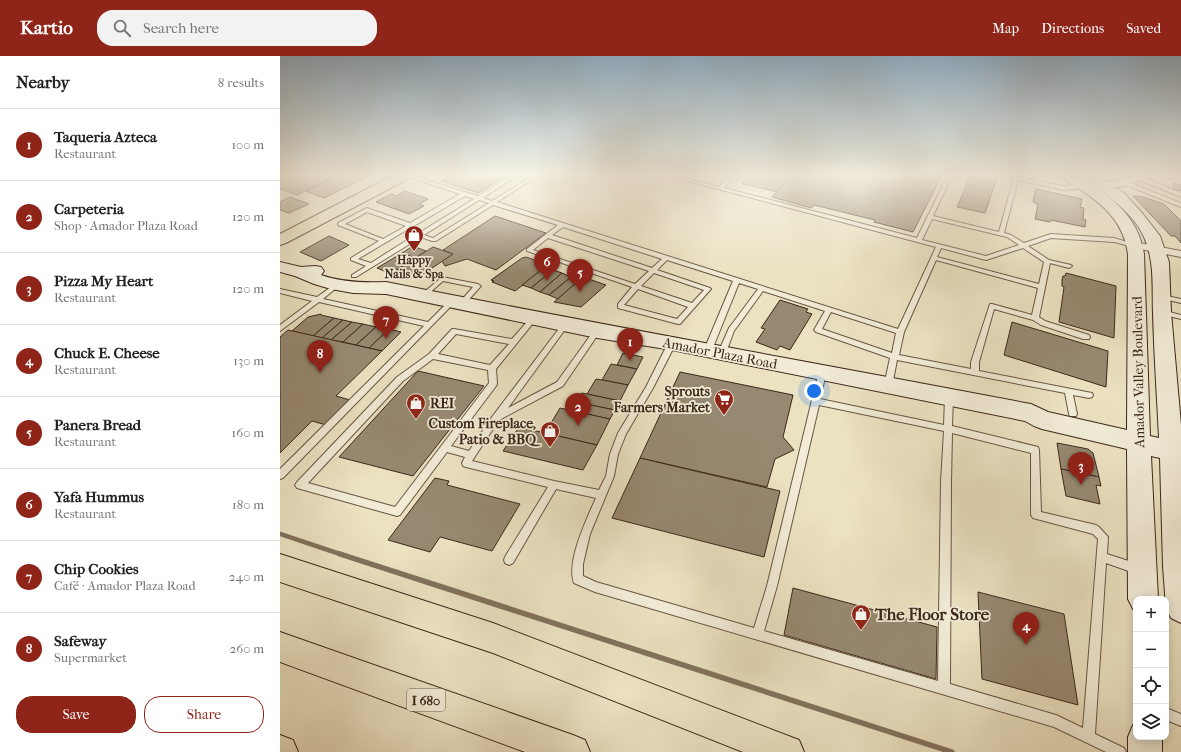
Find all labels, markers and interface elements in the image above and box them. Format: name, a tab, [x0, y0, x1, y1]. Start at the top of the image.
search box	[97, 10, 377, 46]
text: Kartio	[20, 17, 73, 39]
icon: search	[111, 17, 133, 39]
text: Search here	[143, 19, 219, 37]
text: Map	[992, 20, 1019, 37]
text: Directions	[1041, 20, 1104, 37]
text: Saved	[1126, 20, 1161, 37]
text: Nearby	[16, 72, 70, 92]
text: 8 results	[218, 75, 264, 90]
text: Taqueria Azteca	[54, 128, 157, 146]
text: 1	[27, 137, 31, 152]
text: 100 m	[231, 137, 264, 152]
text: Restaurant	[54, 146, 116, 161]
text: Carpeteria	[54, 200, 124, 218]
text: 2	[26, 209, 32, 224]
text: 120 m	[232, 209, 264, 224]
text: Shop · Amador Plaza Road	[54, 218, 198, 233]
shop icon: Happy Nails & Spa	[403, 224, 425, 252]
pin: 6	[534, 248, 560, 281]
place label: Happy Nails & Spa	[385, 253, 444, 282]
pin: 5	[567, 259, 593, 292]
text: Pizza My Heart	[54, 272, 153, 290]
text: 3	[26, 281, 32, 296]
text: 120 m	[232, 281, 264, 296]
text: Restaurant	[54, 290, 116, 305]
street label: Amador Valley Boulevard	[1129, 296, 1148, 449]
pin: 7	[373, 306, 399, 339]
pin: 1	[617, 328, 643, 361]
street label: Amador Plaza Road	[660, 334, 779, 373]
pin: 8	[307, 340, 333, 373]
text: Chuck E. Cheese	[54, 344, 160, 362]
text: 4	[25, 353, 33, 368]
text: 130 m	[233, 353, 264, 368]
text: Restaurant	[54, 362, 116, 377]
your location	[804, 381, 824, 401]
place label: Sprouts Farmers Market	[612, 383, 711, 416]
supermarket icon: Sprouts Farmers Market	[713, 388, 735, 416]
shop icon: REI	[405, 392, 427, 420]
pin: 2	[565, 393, 591, 426]
place label: REI	[430, 395, 455, 412]
place label: Custom Fireplace, Patio & BBQ	[429, 415, 541, 448]
text: Panera Bread	[54, 416, 141, 434]
shop icon: Custom Fireplace, Patio & BBQ	[539, 420, 561, 448]
text: 5	[26, 425, 32, 440]
text: 160 m	[232, 425, 264, 440]
text: Restaurant	[54, 434, 116, 449]
pin: 3	[1068, 452, 1094, 485]
text: Yafa Hummus	[54, 488, 144, 506]
text: 6	[25, 497, 33, 512]
text: 180 m	[232, 497, 264, 512]
text: Restaurant	[54, 506, 116, 521]
text: Chip Cookies	[54, 560, 139, 578]
text: 7	[26, 569, 32, 584]
text: 240 m	[229, 569, 264, 584]
text: Café · Amador Plaza Road	[54, 578, 196, 593]
map controls	[1133, 596, 1169, 740]
button: +	[1133, 596, 1169, 632]
shop icon: The Floor Store	[850, 603, 872, 631]
place label: The Floor Store	[874, 604, 990, 624]
pin: 4	[1013, 612, 1039, 645]
text: Safeway	[54, 632, 106, 650]
button: −	[1133, 632, 1169, 668]
text: 8	[26, 641, 32, 656]
text: 260 m	[230, 641, 264, 656]
text: Supermarket	[54, 650, 127, 665]
button: locate	[1133, 668, 1169, 704]
road number: I 680	[407, 689, 445, 711]
button: Save	[16, 696, 136, 733]
button: Share	[144, 696, 264, 733]
button: layers	[1133, 704, 1169, 740]

